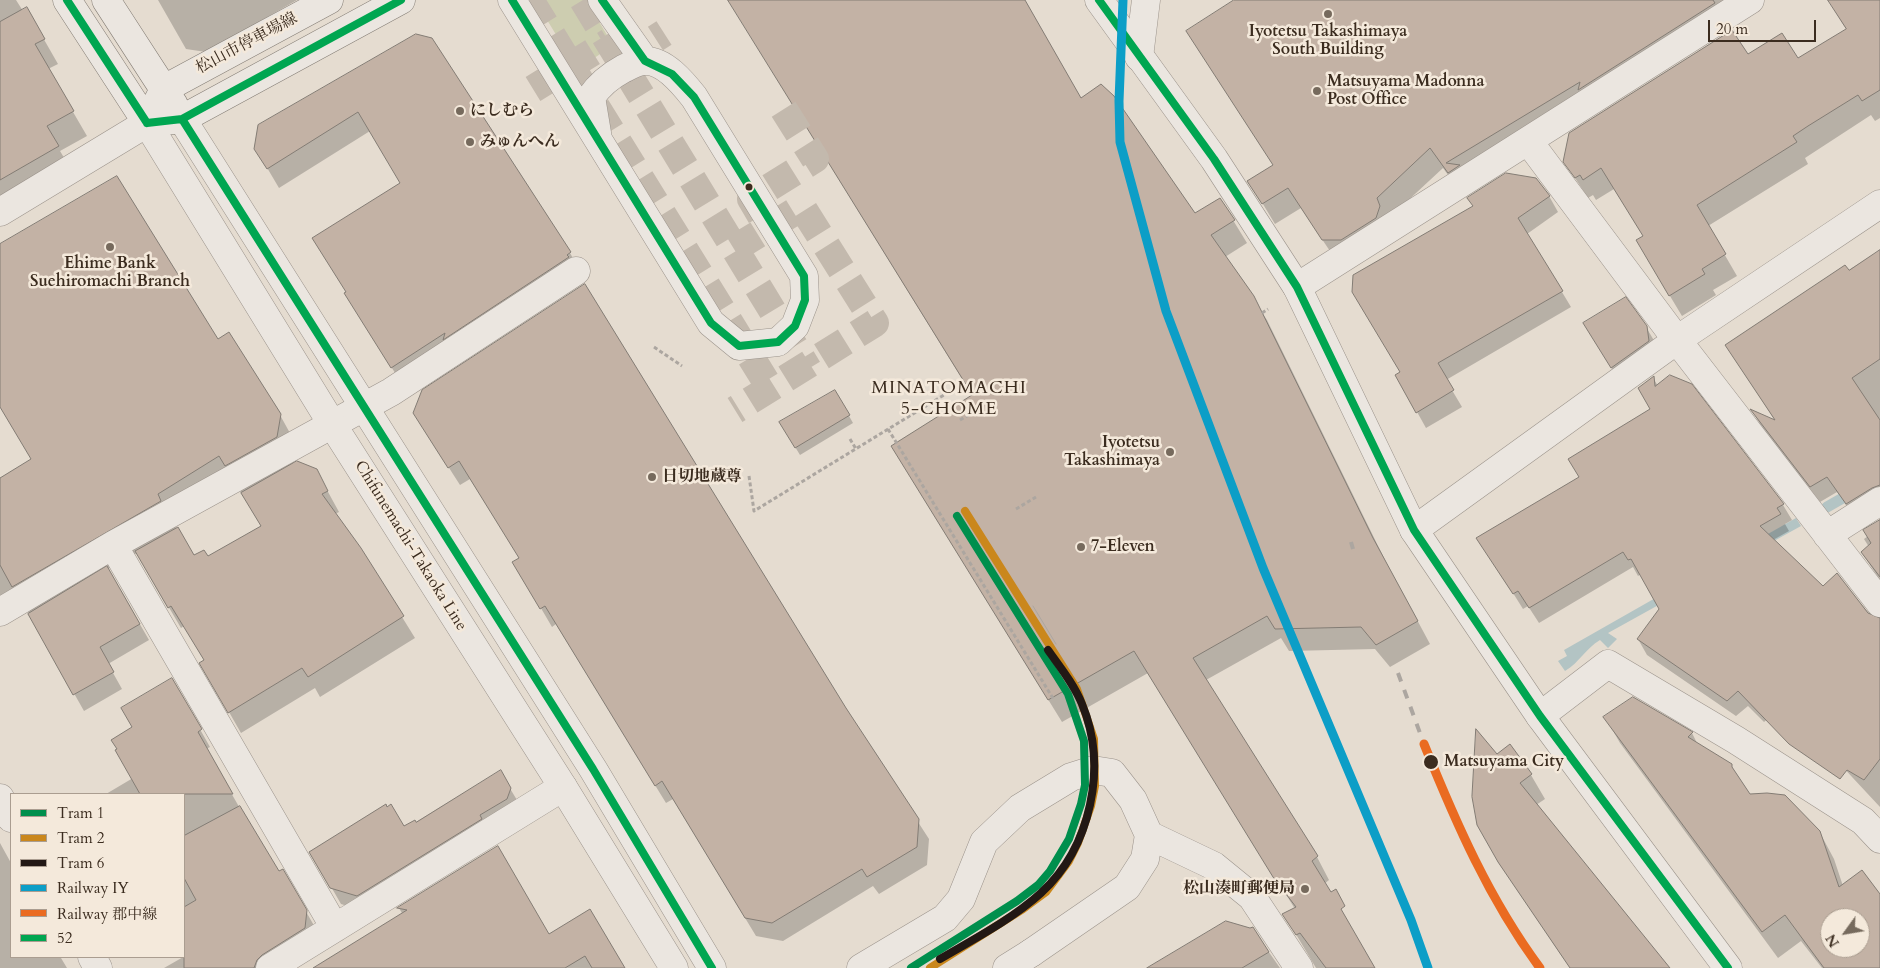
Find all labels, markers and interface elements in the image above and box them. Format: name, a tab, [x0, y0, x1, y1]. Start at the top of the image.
marker: Iyotetsu Takashimaya South Building	[1322, 8, 1334, 20]
street label: 松山市停車場線	[193, 9, 301, 79]
scale bar	[1710, 10, 1818, 42]
text: 20 m	[1716, 19, 1748, 39]
place label: Iyotetsu Takashimaya South Building	[1249, 22, 1407, 60]
place label: Matsuyama Madonna Post Office	[1327, 72, 1485, 110]
marker: Matsuyama Madonna Post Office	[1311, 85, 1323, 97]
place label: にしむら	[470, 101, 534, 121]
marker: にしむら	[454, 105, 466, 117]
place label: みゅんへん	[480, 132, 560, 152]
marker: みゅんへん	[464, 136, 476, 148]
unlabelled marker	[744, 182, 754, 192]
marker: Ehime Bank Suehiromachi Branch	[104, 241, 116, 253]
place label: Ehime Bank Suehiromachi Branch	[30, 254, 190, 292]
district label: MINATOMACHI 5-CHOME	[870, 378, 1028, 420]
place label: Iyotetsu Takashimaya	[1064, 433, 1160, 471]
marker: Iyotetsu Takashimaya	[1164, 446, 1176, 458]
street label: Chifunemachi-Takaoka Line	[350, 457, 470, 635]
place label: 日切地蔵尊	[662, 467, 742, 487]
marker: 日切地蔵尊	[646, 471, 658, 483]
place label: 7-Eleven	[1091, 537, 1155, 557]
marker: 7-Eleven	[1075, 541, 1087, 553]
place label: Matsuyama City	[1444, 752, 1564, 772]
marker: Matsuyama City	[1422, 753, 1440, 771]
legend	[10, 793, 185, 958]
text: Tram 1	[57, 803, 104, 823]
text: Tram 2	[57, 828, 104, 848]
text: Tram 6	[57, 853, 104, 873]
text: Railway IY	[57, 878, 129, 898]
place label: 松山湊町郵便局	[1183, 879, 1295, 899]
marker: 松山湊町郵便局	[1299, 883, 1311, 895]
text: Railway 郡中線	[57, 904, 157, 924]
north arrow	[1820, 908, 1870, 958]
text: 52	[57, 928, 72, 948]
text: N	[1821, 930, 1844, 951]

